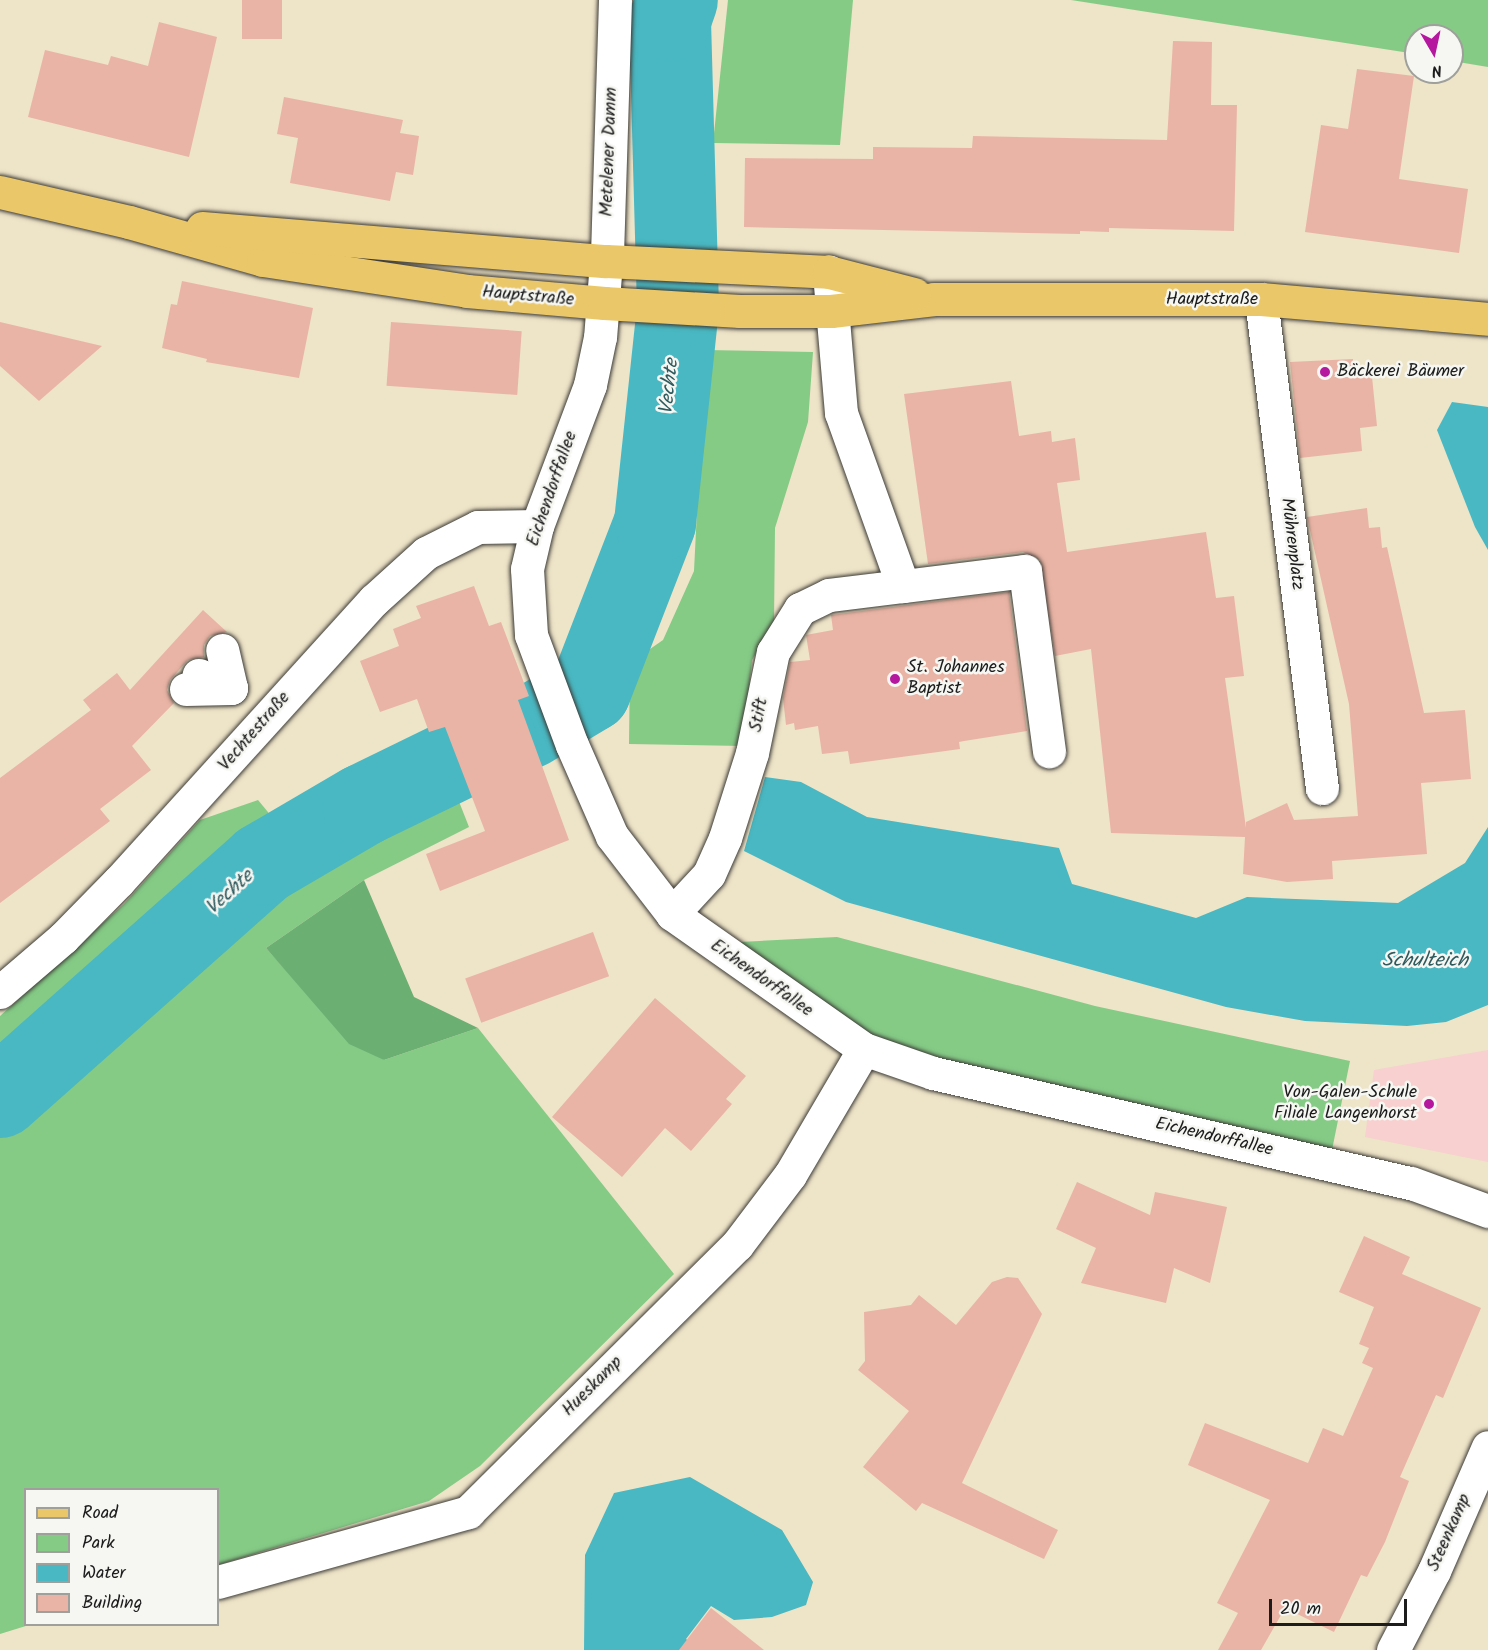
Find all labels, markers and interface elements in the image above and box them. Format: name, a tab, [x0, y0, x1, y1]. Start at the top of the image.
north arrow	[1404, 24, 1464, 84]
text: N	[1430, 57, 1444, 83]
street label: Metelener Damm	[597, 87, 623, 217]
street label: Hauptstraße	[481, 282, 575, 312]
street label: Hauptstraße	[1166, 289, 1258, 311]
water label: Vechte	[655, 358, 685, 416]
place label: Bäckerei Bäumer	[1337, 361, 1464, 383]
marker: Bäckerei Bäumer	[1318, 365, 1332, 379]
street label: Eichendorffallee	[523, 429, 583, 549]
street label: Mührenplatz	[1275, 497, 1307, 591]
place label: St. Johannes Baptist	[907, 658, 1005, 700]
marker: St. Johannes Baptist	[888, 672, 902, 686]
street label: Vechtestraße	[215, 688, 295, 776]
street label: Stift	[746, 696, 774, 734]
water label: Vechte	[201, 865, 259, 921]
street label: Eichendorffallee	[706, 936, 816, 1022]
water label: Schulteich	[1382, 949, 1468, 973]
place label: Von-Galen-Schule Filiale Langenhorst	[1274, 1083, 1417, 1126]
marker: Von-Galen-Schule Filiale Langenhorst	[1422, 1097, 1436, 1111]
street label: Eichendorffallee	[1153, 1114, 1275, 1162]
street label: Hueskamp	[558, 1352, 628, 1422]
legend	[24, 1488, 219, 1626]
street label: Steenkamp	[1423, 1491, 1477, 1575]
text: Road	[82, 1499, 118, 1528]
text: Park	[82, 1529, 115, 1558]
text: Water	[82, 1559, 126, 1588]
scale bar	[1272, 1587, 1410, 1625]
text: Building	[82, 1589, 142, 1618]
text: 20 m	[1280, 1595, 1321, 1624]

